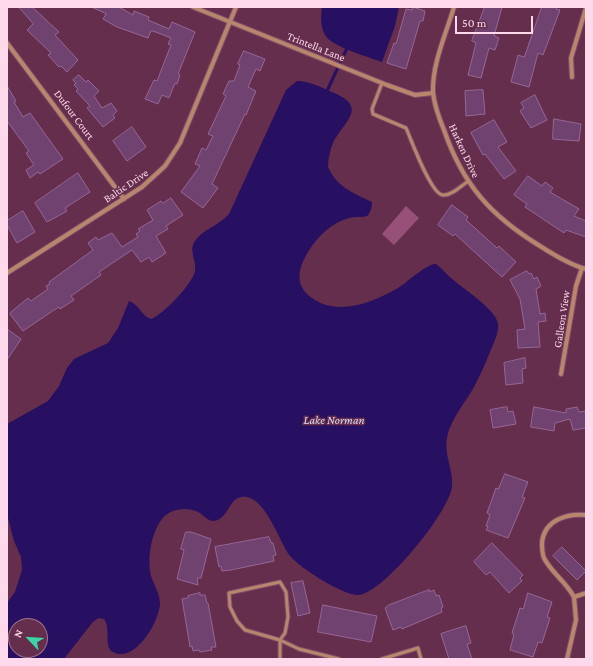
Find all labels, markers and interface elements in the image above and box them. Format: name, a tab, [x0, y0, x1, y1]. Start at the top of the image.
scale bar	[457, 8, 535, 34]
text: 50 m	[462, 16, 486, 30]
street label: Trintella Lane	[285, 29, 347, 65]
street label: Dufour Court	[51, 88, 97, 142]
street label: Harken Drive	[446, 122, 482, 180]
street label: Baltic Drive	[101, 166, 151, 206]
street label: Galleon View	[551, 289, 573, 349]
water label: Lake Norman	[303, 413, 365, 427]
north arrow	[8, 618, 48, 658]
text: N	[11, 627, 25, 639]

